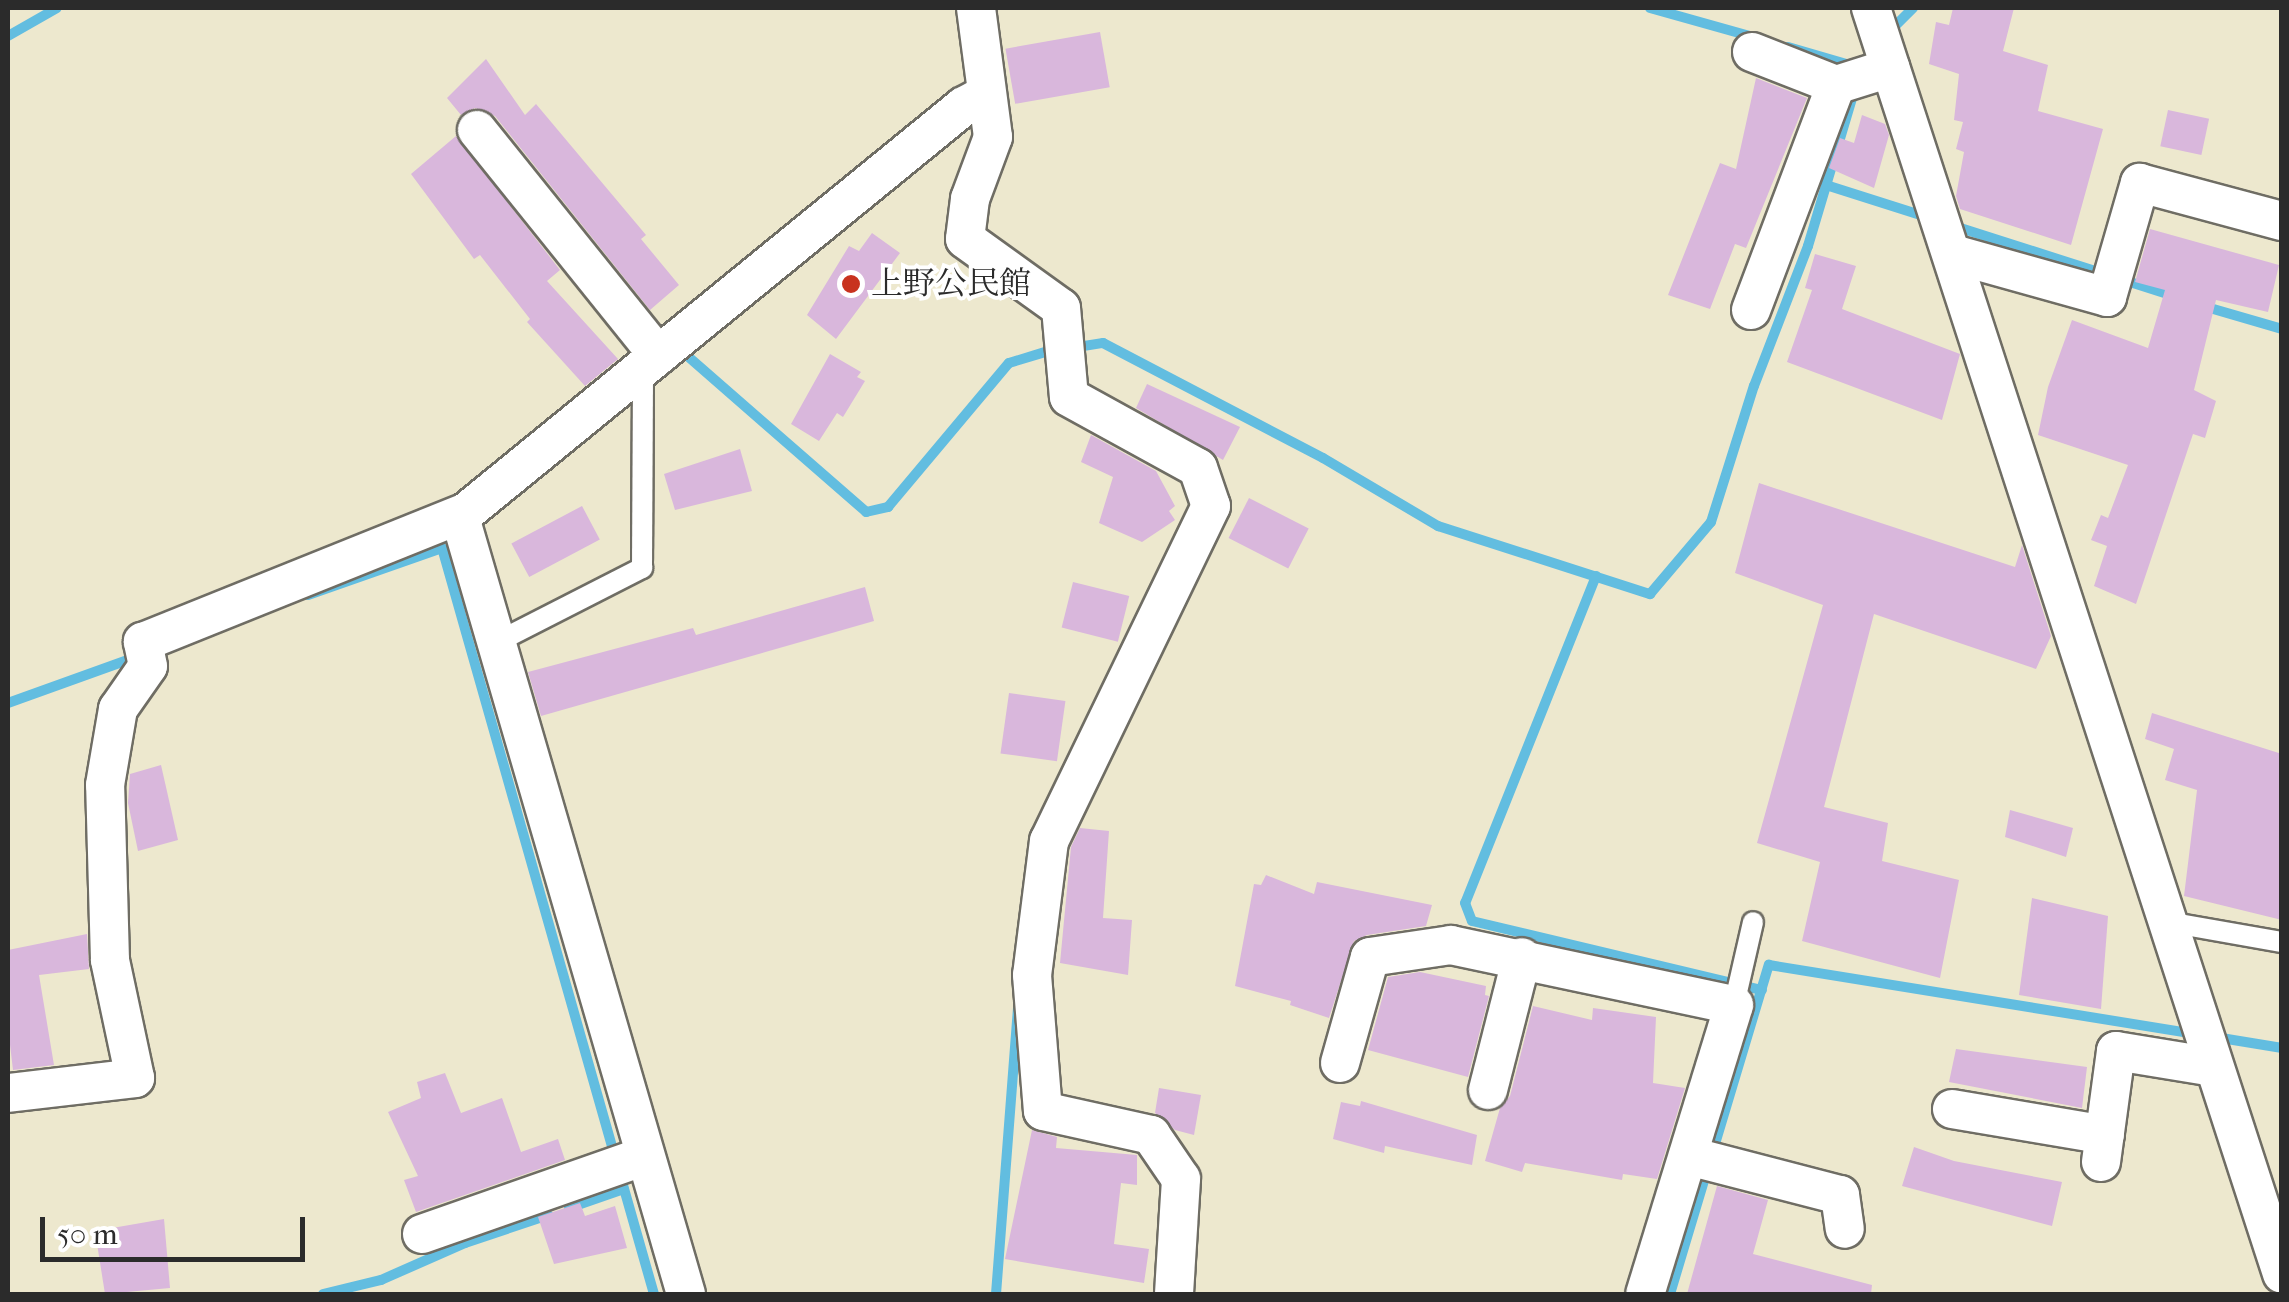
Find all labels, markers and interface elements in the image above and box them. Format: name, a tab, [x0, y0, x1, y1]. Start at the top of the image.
place label: 上野公民館	[871, 265, 1031, 303]
marker: 上野公民館	[840, 273, 862, 295]
scale bar	[45, 1197, 310, 1259]
text: 50 m	[57, 1217, 118, 1252]

